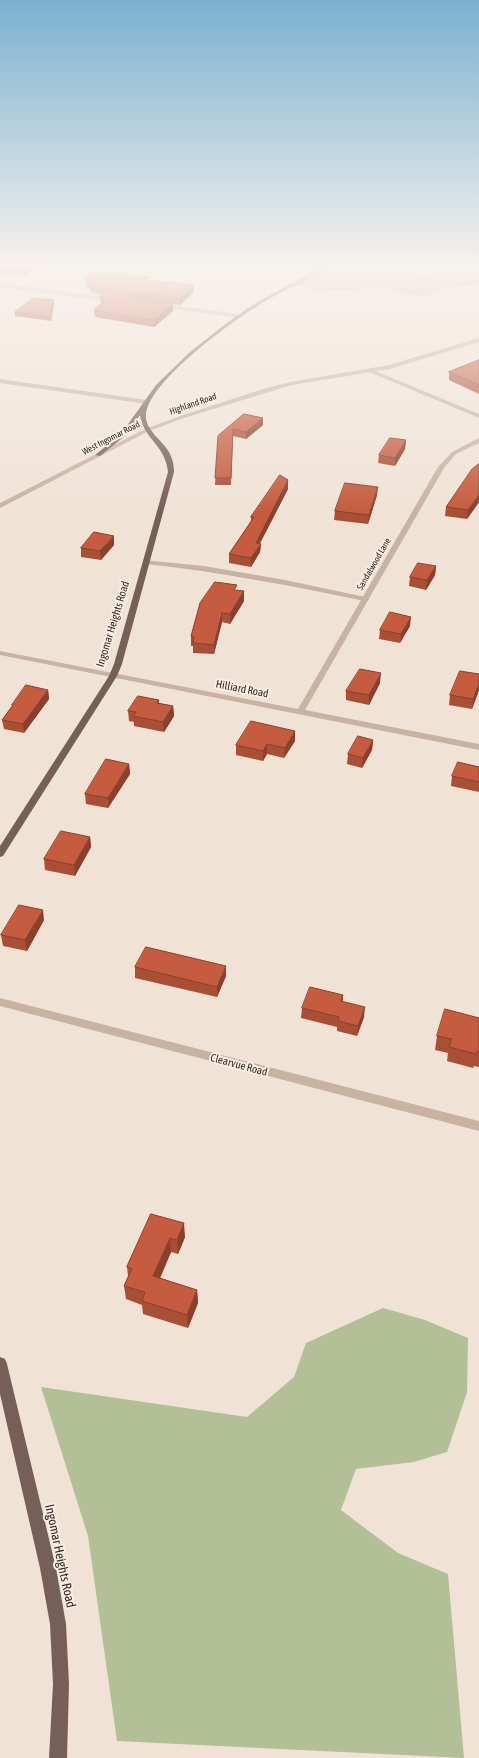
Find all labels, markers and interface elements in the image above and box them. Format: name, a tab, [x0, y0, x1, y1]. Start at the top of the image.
street label: Highland Road	[168, 391, 218, 417]
street label: West Ingomar Road	[80, 419, 142, 457]
street label: Sandalwood Lane	[355, 536, 393, 592]
street label: Ingomar Heights Road	[94, 579, 132, 669]
street label: Hilliard Road	[215, 677, 269, 701]
street label: Clearvue Road	[209, 1051, 269, 1079]
street label: Ingomar Heights Road	[41, 1503, 79, 1609]

